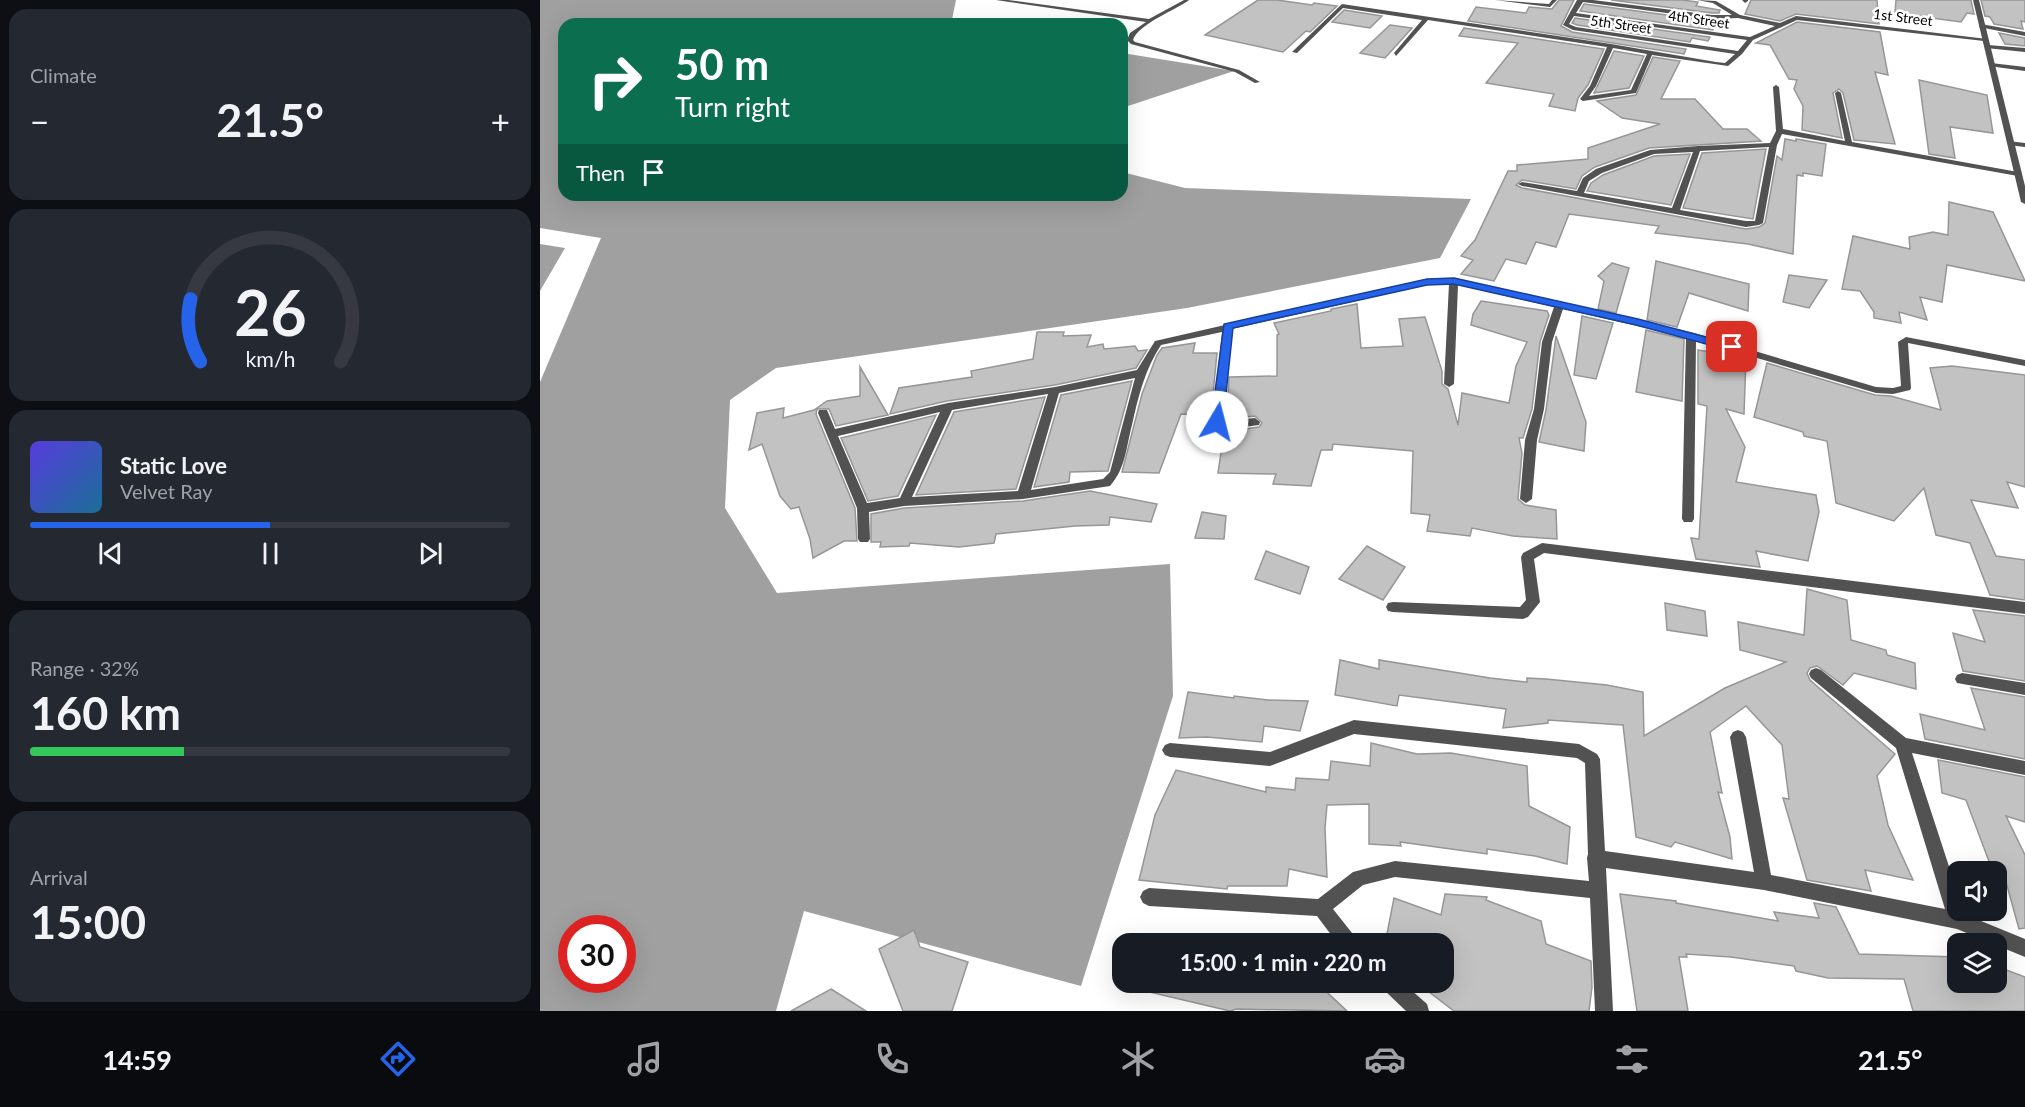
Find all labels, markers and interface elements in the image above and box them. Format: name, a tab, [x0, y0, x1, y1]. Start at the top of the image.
street label: 1st Street	[1872, 5, 1934, 29]
street label: 4th Street	[1667, 6, 1731, 32]
street label: 5th Street	[1589, 11, 1653, 37]
text: 50 m	[675, 39, 769, 89]
icon: right	[576, 42, 654, 120]
text: Climate	[30, 63, 97, 87]
text: Turn right	[675, 90, 790, 123]
text: 21.5°	[216, 93, 324, 147]
text: −	[30, 101, 49, 141]
text: +	[491, 101, 510, 141]
icon: arrive	[637, 156, 670, 189]
text: Then	[576, 159, 625, 186]
text: 26	[234, 274, 306, 349]
pin	[1706, 321, 1757, 372]
icon: arrive	[1715, 330, 1748, 363]
text: km/h	[245, 347, 295, 373]
position arrow	[1185, 390, 1249, 454]
text: Static Love	[120, 452, 227, 479]
text: Velvet Ray	[120, 479, 213, 503]
icon: previous	[94, 537, 127, 570]
icon: pause	[254, 537, 287, 570]
icon: next	[414, 537, 447, 570]
text: Range · 32%	[30, 656, 139, 680]
text: 160 km	[30, 686, 181, 740]
map controls	[1947, 861, 2007, 993]
button: sound	[1947, 861, 2007, 921]
text: Arrival	[30, 865, 88, 889]
text: 15:00	[30, 895, 146, 949]
speed limit sign: 30	[558, 915, 636, 993]
button: layers	[1947, 933, 2007, 993]
text: 15:00 · 1 min · 220 m	[1180, 949, 1386, 976]
icon: directions	[377, 1038, 419, 1080]
icon: music	[624, 1038, 666, 1080]
icon: phone	[871, 1038, 913, 1080]
icon: climate	[1117, 1038, 1159, 1080]
icon: car	[1364, 1038, 1406, 1080]
icon: filters	[1611, 1038, 1653, 1080]
text: 14:59	[102, 1043, 172, 1076]
text: 21.5°	[1858, 1043, 1923, 1076]

